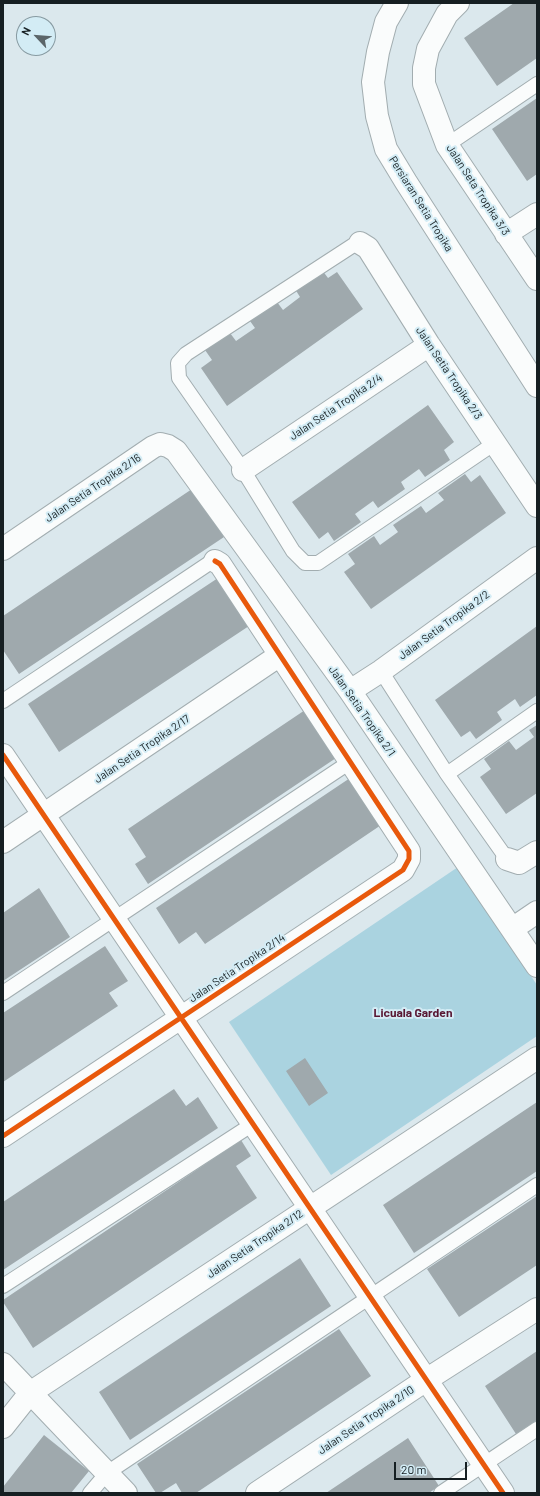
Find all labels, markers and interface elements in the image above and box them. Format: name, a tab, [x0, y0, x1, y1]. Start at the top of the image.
north arrow	[16, 16, 56, 56]
text: N	[18, 25, 33, 37]
street label: Jalan Seta Tropika 3/3	[444, 142, 512, 238]
street label: Persiaran Setia Tropika	[386, 154, 456, 254]
street label: Jalan Setia Tropika 2/3	[413, 324, 485, 422]
street label: Jalan Setia Tropika 2/4	[287, 371, 385, 443]
street label: Jalan Setia Tropika 2/16	[43, 451, 143, 525]
street label: Jalan Setia Tropika 2/2	[396, 588, 492, 662]
street label: Jalan Setia Tropika 2/1	[326, 663, 398, 759]
street label: Jalan Setia Tropika 2/17	[92, 712, 192, 786]
street label: Jalan Setia Tropika 2/14	[186, 931, 288, 1005]
district label: Licuala Garden	[374, 1006, 452, 1020]
street label: Jalan Setia Tropika 2/12	[205, 1207, 305, 1281]
street label: Jalan Setia Tropika 2/10	[315, 1383, 417, 1457]
scale bar	[396, 1454, 469, 1480]
text: 20 m	[401, 1462, 427, 1476]

